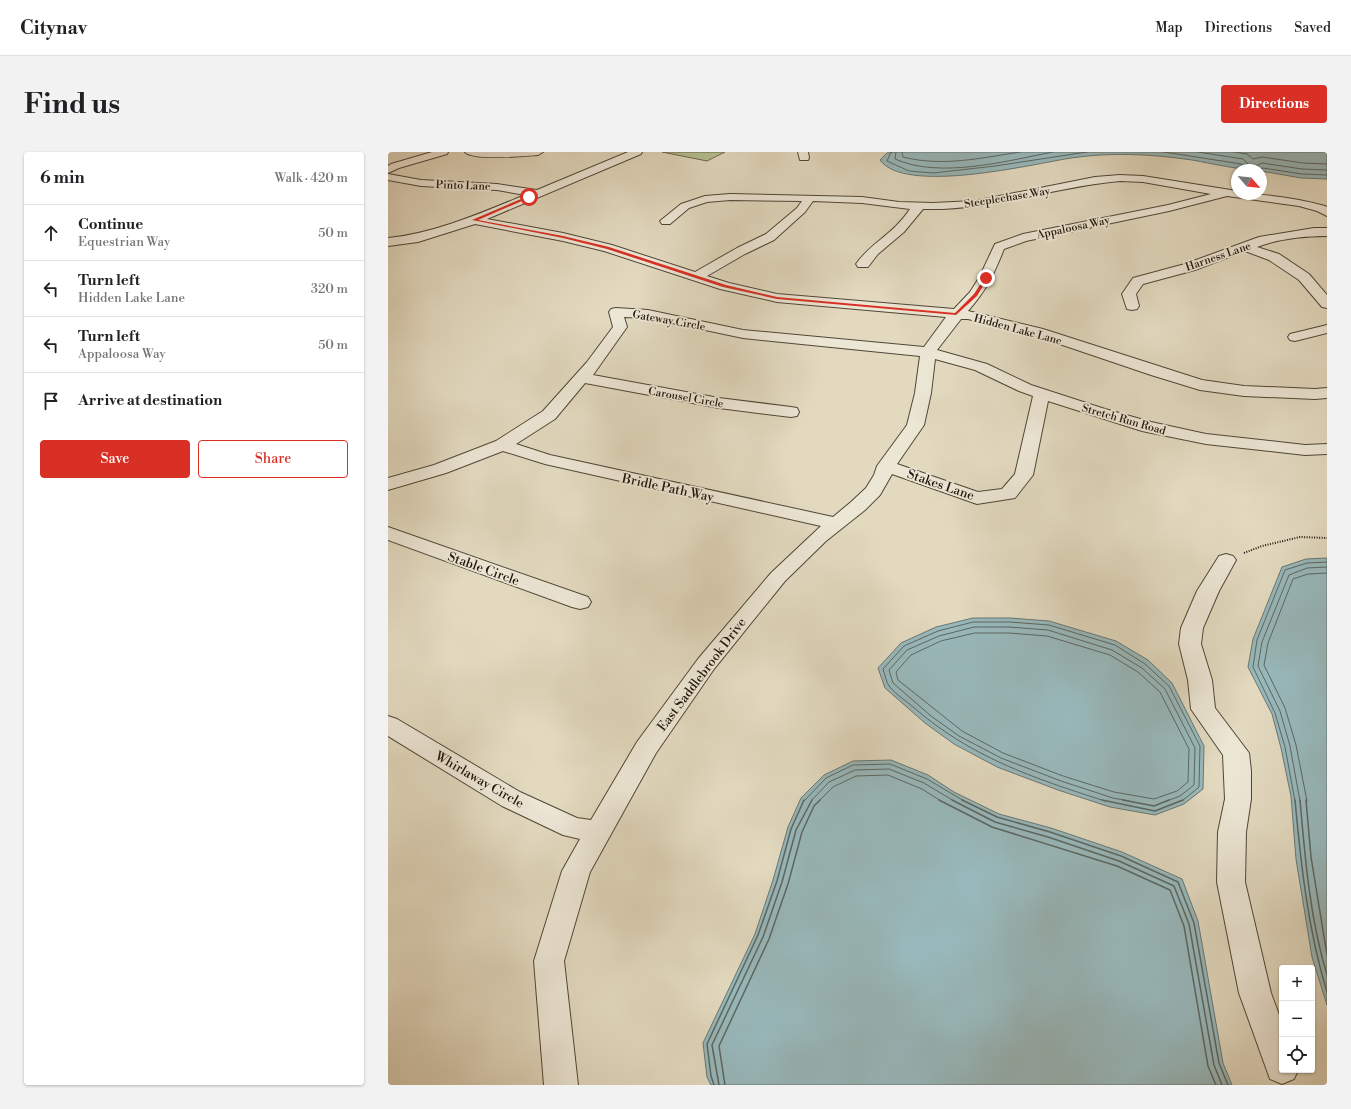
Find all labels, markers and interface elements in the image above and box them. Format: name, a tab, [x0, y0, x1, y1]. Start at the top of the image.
text: Citynav	[20, 16, 87, 40]
text: Map	[1155, 19, 1183, 37]
text: Directions	[1205, 19, 1272, 37]
text: Saved	[1294, 19, 1331, 37]
button: Directions	[1221, 85, 1327, 123]
text: Find us	[24, 87, 120, 122]
north arrow	[1231, 164, 1267, 200]
text: 6 min	[40, 167, 85, 189]
text: Walk · 420 m	[274, 170, 348, 186]
street label: Pinto Lane	[435, 178, 491, 194]
street label: Steeplechase Way	[963, 184, 1052, 212]
route start	[520, 188, 538, 206]
street label: Appaloosa Way	[1034, 213, 1112, 243]
text: Continue	[78, 215, 143, 234]
icon: ahead	[40, 222, 62, 244]
text: 50 m	[318, 225, 348, 241]
text: Equestrian Way	[78, 234, 170, 250]
street label: Harness Lane	[1184, 239, 1253, 275]
route end	[977, 269, 995, 287]
text: Turn left	[78, 271, 140, 290]
icon: left	[40, 278, 62, 300]
text: 320 m	[311, 281, 348, 297]
text: Hidden Lake Lane	[78, 290, 185, 306]
street label: Gateway Circle	[631, 308, 707, 334]
street label: Hidden Lake Lane	[972, 311, 1064, 349]
text: Turn left	[78, 327, 140, 346]
icon: left	[40, 334, 62, 356]
text: 50 m	[318, 337, 348, 353]
text: Appaloosa Way	[78, 346, 166, 362]
street label: Carousel Circle	[647, 384, 725, 412]
icon: arrive	[40, 390, 62, 412]
text: Arrive at destination	[78, 391, 222, 410]
street label: Stretch Run Road	[1080, 401, 1168, 439]
button: Save	[40, 440, 190, 478]
button: Share	[198, 440, 348, 478]
street label: Stakes Lane	[905, 466, 977, 504]
street label: Bridle Path Way	[619, 470, 716, 506]
street label: Stable Circle	[446, 549, 522, 589]
street label: East Saddlebrook Drive	[654, 614, 750, 734]
street label: Whirlaway Circle	[431, 748, 527, 812]
map controls	[1279, 965, 1315, 1073]
button: +	[1279, 965, 1315, 1001]
button: −	[1279, 1001, 1315, 1037]
button: locate	[1279, 1037, 1315, 1073]

